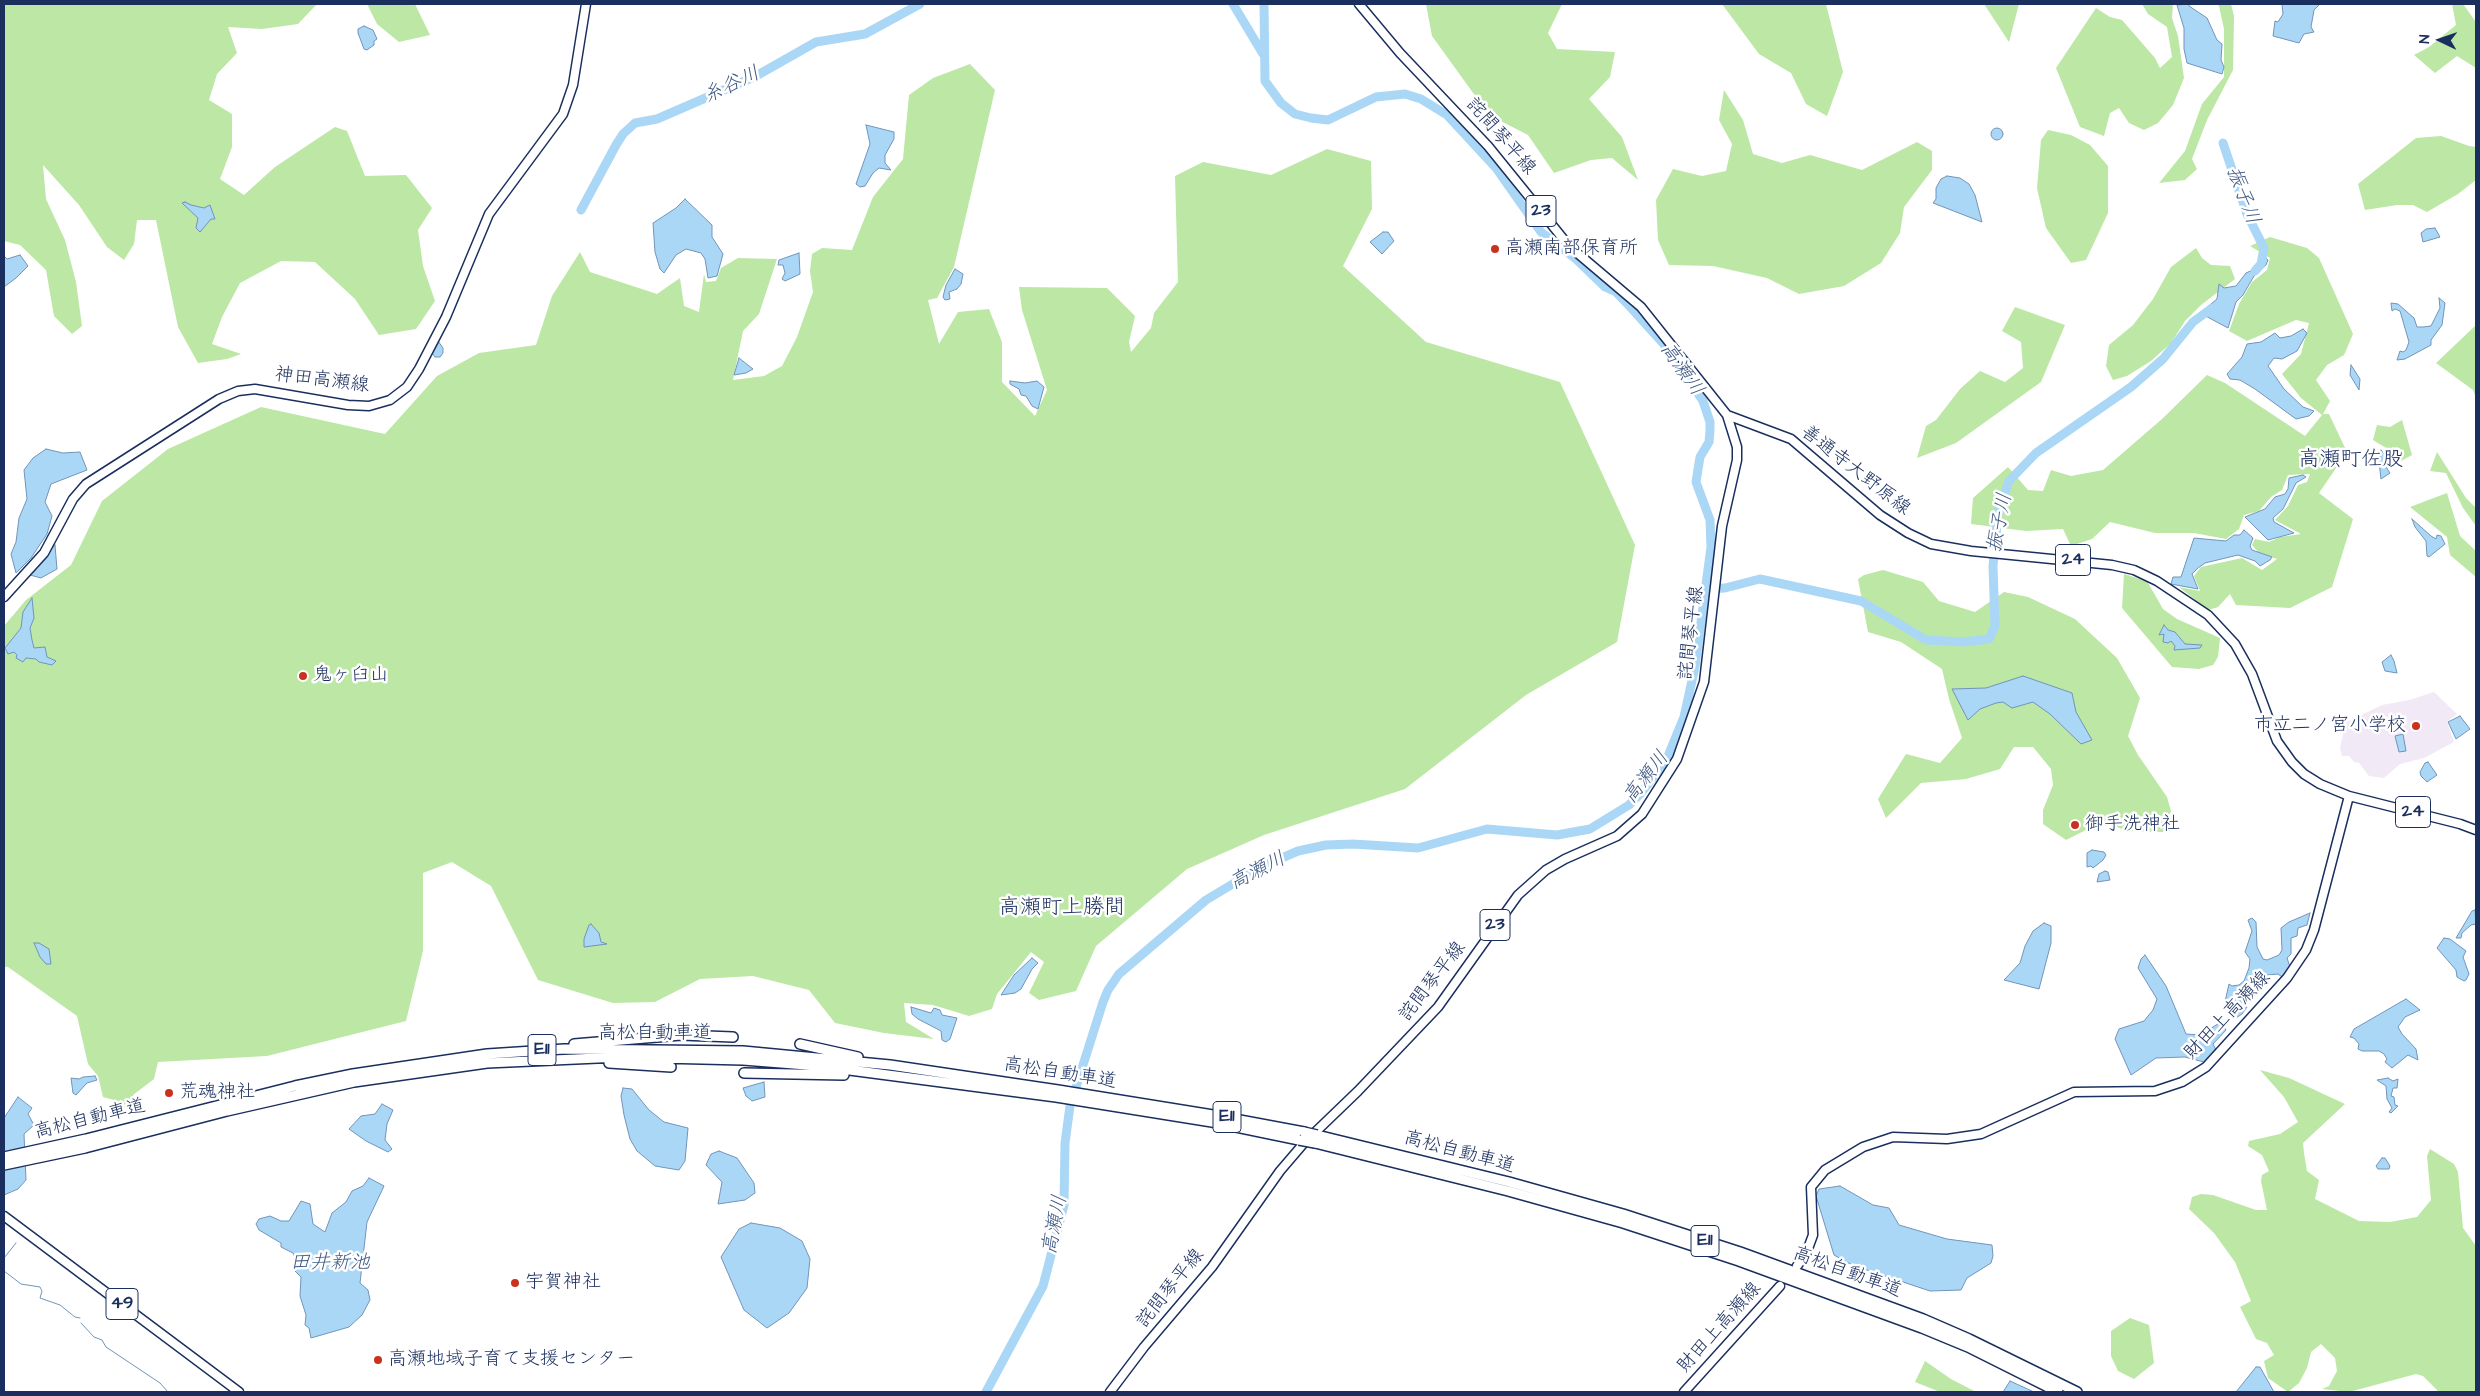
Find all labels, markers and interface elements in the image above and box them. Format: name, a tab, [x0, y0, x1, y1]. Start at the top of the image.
north arrow	[2415, 15, 2465, 65]
text: N	[2415, 34, 2435, 44]
water label: 糸谷川	[700, 62, 764, 110]
street label: 詫間琴平線	[1460, 94, 1540, 180]
water label: 振子川	[2220, 164, 2264, 228]
road number: 23	[1526, 196, 1556, 227]
place label: 高瀬南部保育所	[1505, 238, 1638, 260]
marker: 高瀬南部保育所	[1489, 243, 1501, 255]
water label: 高瀬川	[1654, 339, 1708, 401]
street label: 神田高瀬線	[273, 364, 371, 398]
street label: 善通寺大野原線	[1796, 421, 1914, 521]
district label: 高瀬町佐股	[2299, 448, 2403, 474]
water label: 振子川	[1983, 491, 2019, 555]
road number: 24	[2056, 544, 2090, 576]
street label: 詫間琴平線	[1675, 584, 1709, 682]
place label: 鬼ヶ臼山	[313, 665, 389, 687]
marker: 鬼ヶ臼山	[297, 670, 309, 682]
place label: 市立二ノ宮小学校	[2254, 715, 2406, 737]
marker: 市立二ノ宮小学校	[2410, 720, 2422, 732]
water label: 高瀬川	[1619, 747, 1675, 809]
road number: 24	[2396, 796, 2430, 828]
place label: 御手洗神社	[2085, 814, 2180, 836]
marker: 御手洗神社	[2069, 819, 2081, 831]
water label: 高瀬川	[1226, 848, 1290, 896]
district label: 高瀬町上勝間	[999, 896, 1125, 922]
road number: 23	[1480, 910, 1510, 940]
street label: 詫間琴平線	[1395, 938, 1471, 1026]
street label: 財田上高瀬線	[2180, 967, 2276, 1065]
street label: 高松自動車道	[598, 1023, 712, 1045]
road number: E11	[528, 1034, 556, 1066]
street label: 高松自動車道	[1002, 1054, 1118, 1094]
place label: 荒魂神社	[179, 1082, 255, 1104]
marker: 荒魂神社	[163, 1087, 175, 1099]
street label: 高松自動車道	[32, 1095, 148, 1145]
road number: E11	[1213, 1102, 1241, 1132]
street label: 高松自動車道	[1401, 1127, 1517, 1179]
water label: 高瀬川	[1038, 1193, 1074, 1257]
road number: E11	[1691, 1226, 1719, 1256]
street label: 高松自動車道	[1790, 1243, 1904, 1303]
street label: 詫間琴平線	[1132, 1245, 1210, 1333]
water label: 田井新池	[290, 1252, 370, 1276]
place label: 宇賀神社	[525, 1272, 601, 1294]
marker: 宇賀神社	[509, 1277, 521, 1289]
street label: 財田上高瀬線	[1673, 1278, 1767, 1378]
road number: 49	[106, 1288, 138, 1320]
place label: 高瀬地域子育て支援センター	[388, 1349, 635, 1371]
marker: 高瀬地域子育て支援センター	[372, 1354, 384, 1366]

